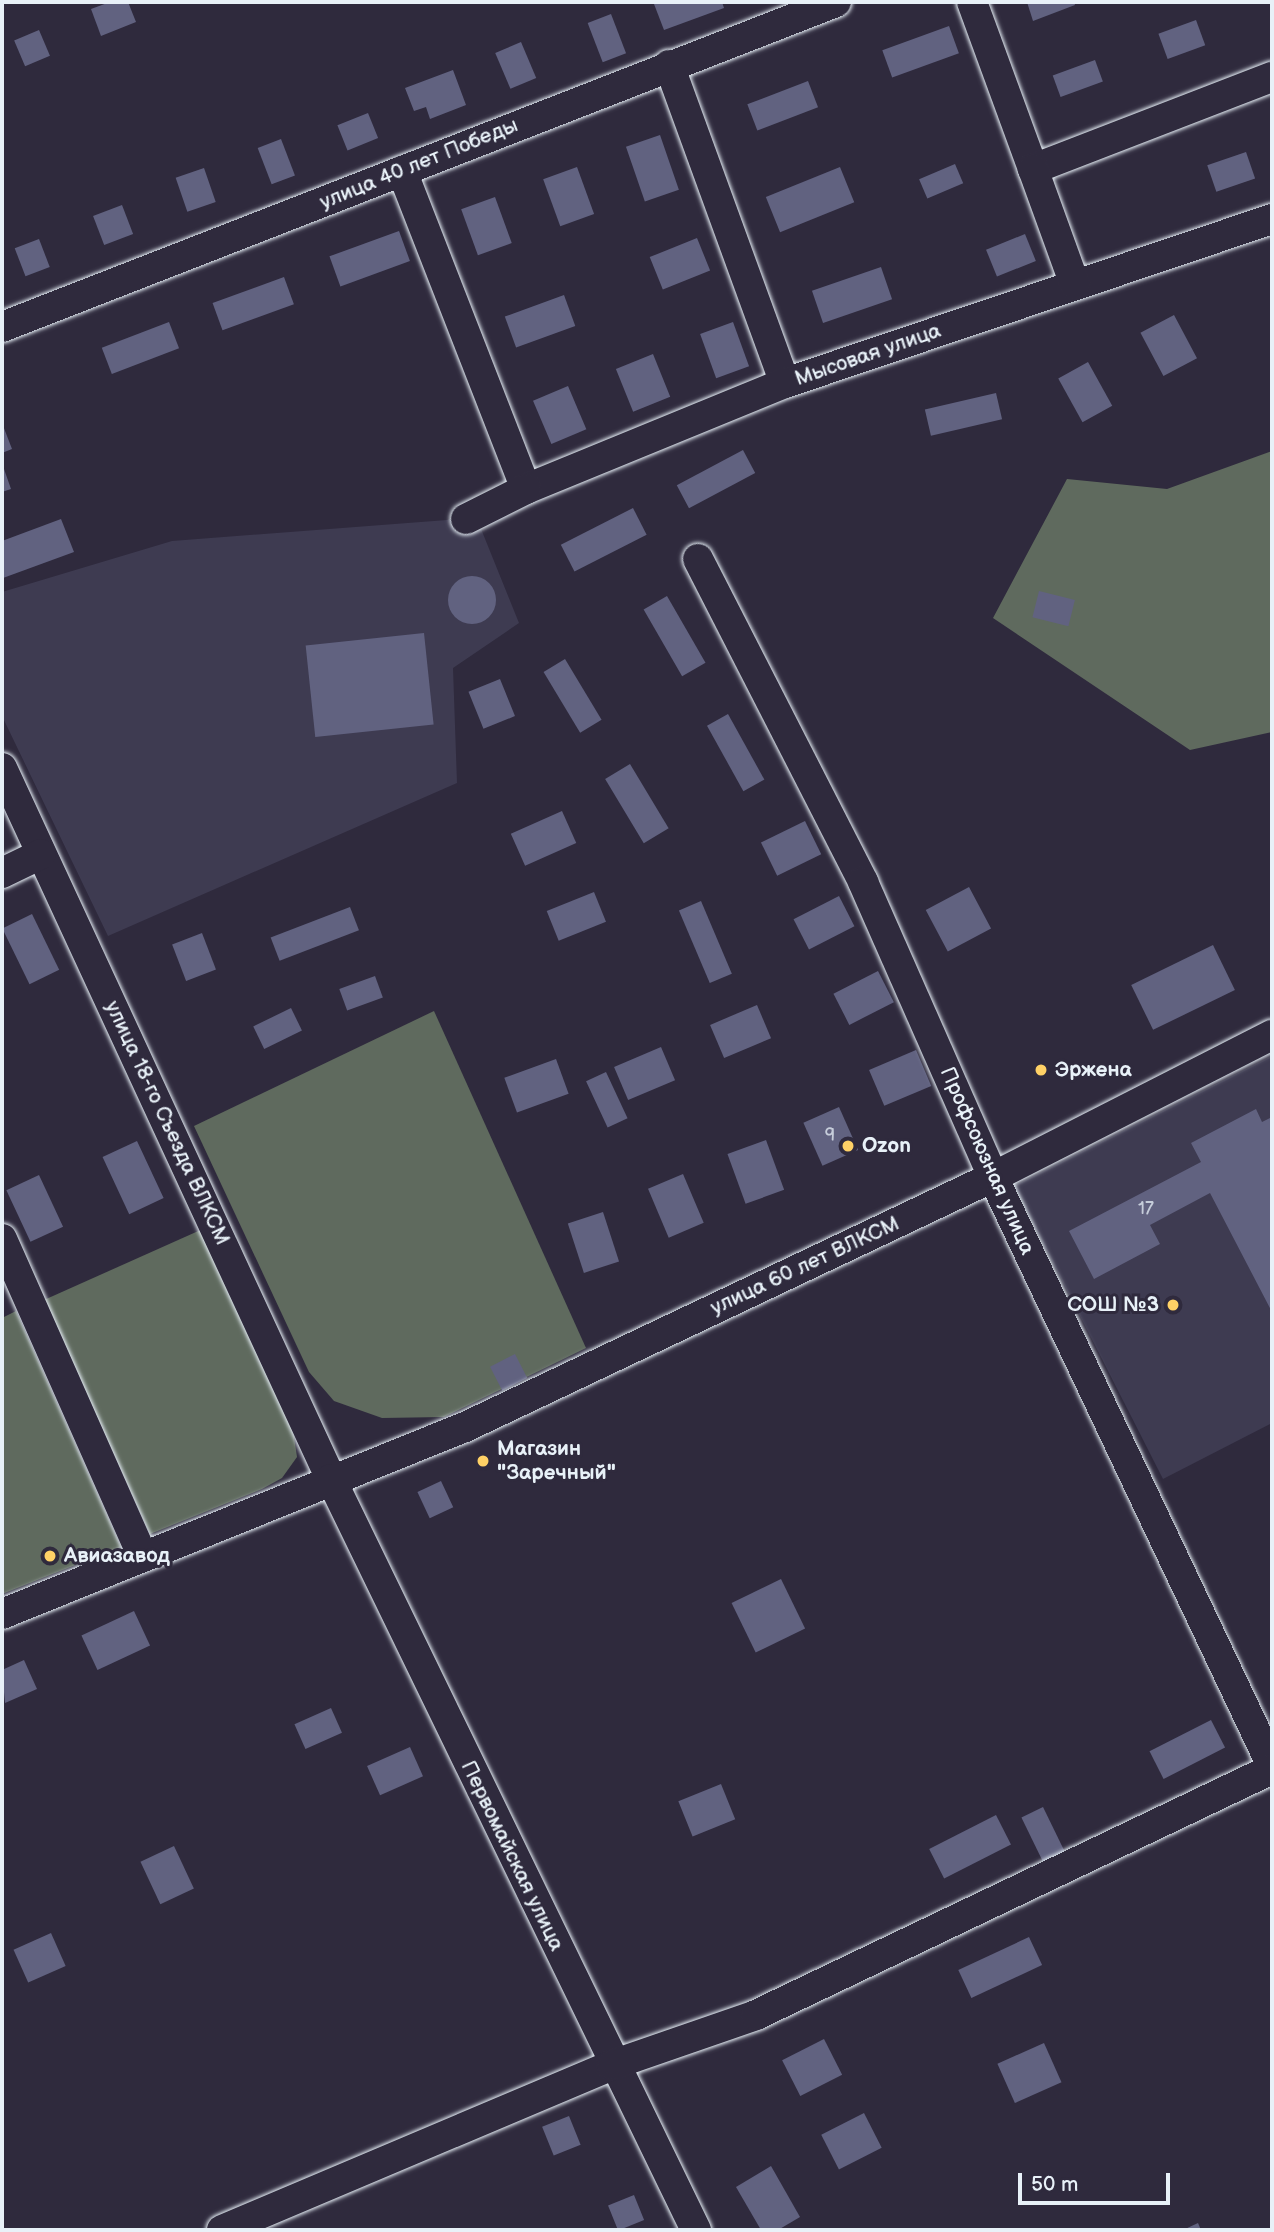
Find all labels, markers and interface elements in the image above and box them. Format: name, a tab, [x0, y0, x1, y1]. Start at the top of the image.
street label: улица 40 лет Победы	[316, 113, 522, 215]
street label: Мысовая улица	[792, 318, 944, 392]
street label: улица 18-го Съезда ВЛКСМ	[99, 997, 235, 1249]
place label: Эржена	[1055, 1057, 1132, 1083]
marker: Эржена	[1033, 1062, 1049, 1078]
street label: Профсоюзная улица	[934, 1063, 1040, 1259]
house number: 9	[825, 1125, 835, 1147]
place label: Ozon	[862, 1133, 911, 1159]
marker: Ozon	[840, 1138, 856, 1154]
house number: 17	[1138, 1198, 1154, 1220]
street label: улица 60 лет ВЛКСМ	[707, 1211, 903, 1321]
place label: СОШ №3	[1067, 1292, 1159, 1318]
marker: СОШ №3	[1165, 1297, 1181, 1313]
place label: Магазин "Заречный"	[497, 1436, 616, 1486]
marker: Магазин "Заречный"	[475, 1453, 491, 1469]
place label: Авиазавод	[64, 1543, 170, 1569]
marker: Авиазавод	[42, 1548, 58, 1564]
street label: Первомайская улица	[455, 1757, 569, 1955]
scale bar	[1022, 2158, 1174, 2202]
text: 50 m	[1031, 2172, 1078, 2197]

